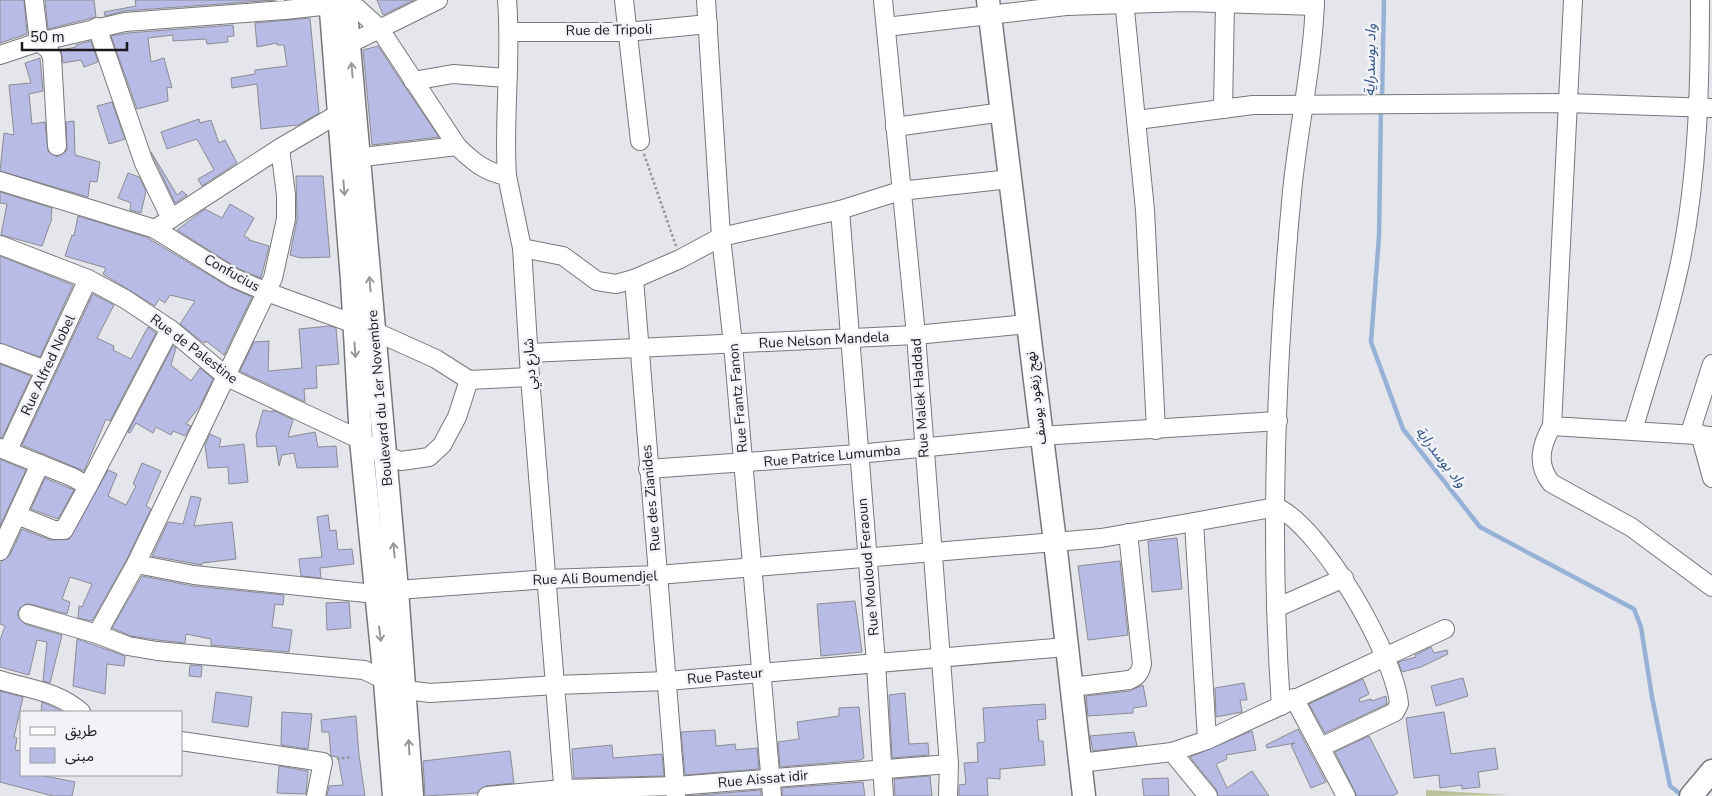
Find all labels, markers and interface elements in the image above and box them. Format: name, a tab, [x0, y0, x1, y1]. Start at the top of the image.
scale bar	[22, 20, 128, 52]
street label: Rue de Tripoli	[566, 20, 652, 40]
water label: واد بوسدراية	[1359, 23, 1381, 96]
text: 50 m	[30, 27, 65, 47]
one-way arrow	[347, 62, 356, 78]
one-way arrow	[339, 180, 348, 196]
street label: Confucius	[200, 250, 264, 296]
one-way arrow	[365, 276, 375, 292]
street label: Boulevard du 1er Novembre	[363, 309, 397, 487]
street label: Rue de Palestine	[146, 310, 242, 388]
street label: Rue Alfred Nobel	[16, 311, 80, 419]
street label: Rue Nelson Mandela	[758, 327, 890, 353]
street label: شارع دبي	[519, 337, 543, 390]
street label: Rue Malek Haddad	[906, 338, 934, 458]
one-way arrow	[350, 342, 359, 358]
street label: Rue Frantz Fanon	[724, 343, 752, 453]
street label: نهج زيغود يوسف	[1021, 350, 1052, 446]
water label: واد بوسدراية	[1411, 422, 1471, 492]
street label: Rue Patrice Lumumba	[763, 441, 901, 471]
street label: Rue des Zianides	[637, 444, 665, 552]
street label: Rue Mouloud Feraoun	[853, 497, 883, 637]
one-way arrow	[389, 543, 399, 559]
street label: Rue Ali Boumendjel	[532, 566, 659, 590]
one-way arrow	[375, 626, 385, 642]
street label: Rue Pasteur	[686, 663, 764, 689]
legend	[20, 711, 182, 776]
text: طريق	[65, 721, 97, 741]
one-way arrow	[405, 740, 414, 756]
text: مبنى	[65, 746, 94, 766]
street label: Rue Aissat idir	[717, 766, 809, 792]

